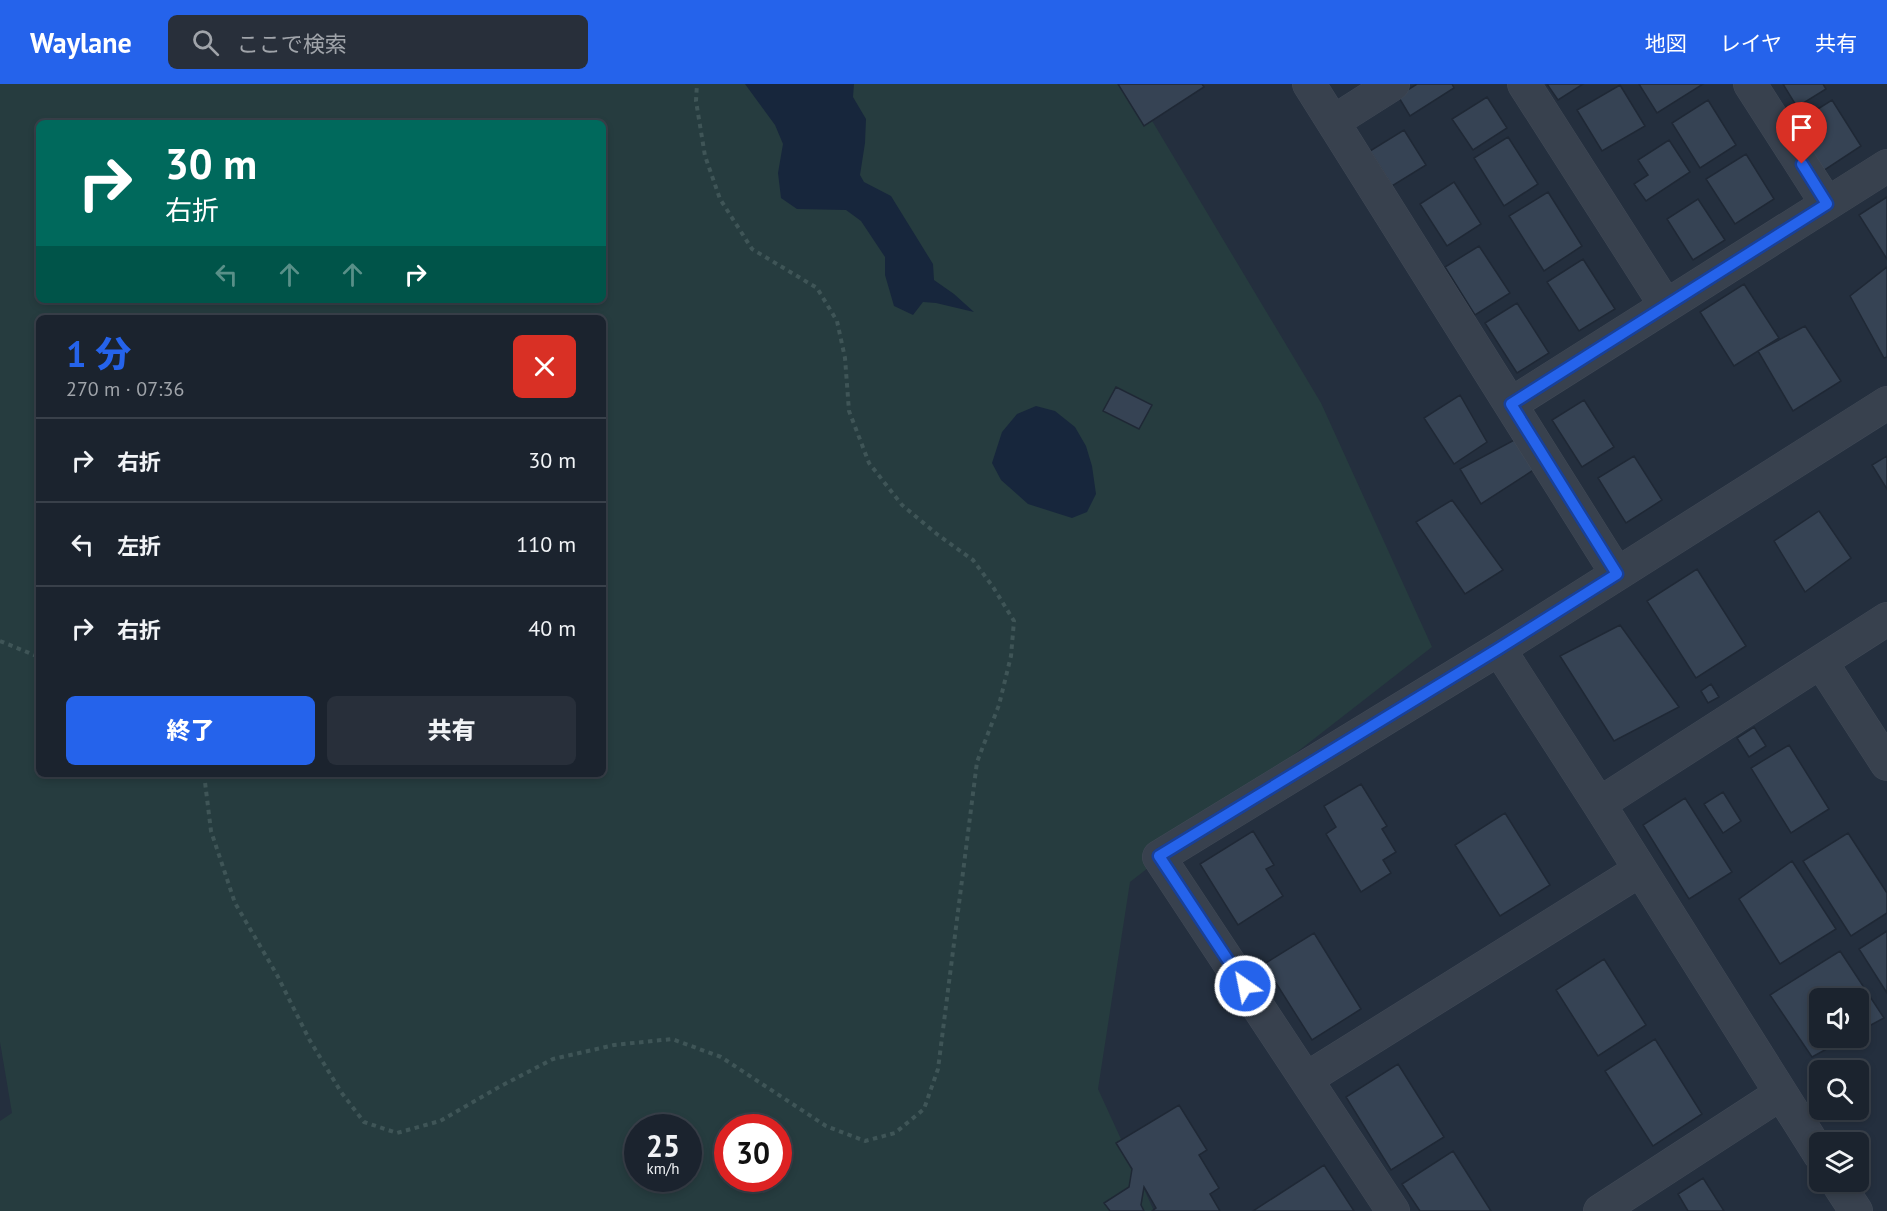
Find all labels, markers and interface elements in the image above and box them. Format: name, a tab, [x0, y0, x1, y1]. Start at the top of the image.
search box	[168, 15, 588, 69]
text: Waylane	[30, 24, 132, 61]
icon: search	[189, 26, 222, 59]
text: ここで検索	[237, 30, 347, 58]
text: 地図	[1645, 30, 1687, 57]
text: レイヤ	[1720, 30, 1782, 57]
text: 共有	[1815, 30, 1857, 57]
pin	[1776, 102, 1827, 164]
icon: arrive	[1785, 111, 1818, 144]
text: 30 m	[165, 136, 257, 191]
icon: right	[66, 144, 144, 222]
text: 右折	[165, 193, 219, 227]
icon: left	[210, 258, 243, 291]
icon: ahead	[273, 258, 306, 291]
icon: ahead	[336, 258, 369, 291]
icon: right	[399, 258, 432, 291]
text: 1 分	[66, 330, 132, 377]
button: close	[513, 335, 576, 398]
text: 270 m · 07:36	[66, 376, 184, 402]
icon: right	[66, 444, 99, 477]
text: 30 m	[528, 446, 576, 474]
text: 右折	[117, 448, 161, 476]
icon: left	[66, 528, 99, 561]
text: 110 m	[516, 530, 576, 558]
text: 左折	[117, 532, 161, 560]
icon: right	[66, 612, 99, 645]
text: 40 m	[528, 614, 576, 642]
text: 右折	[117, 616, 161, 644]
button: 終了	[66, 696, 315, 765]
button: 共有	[327, 696, 576, 765]
position arrow	[1213, 954, 1277, 1018]
map controls	[1809, 988, 1869, 1192]
button: sound	[1809, 988, 1869, 1048]
button: search	[1809, 1060, 1869, 1120]
speed limit sign: 30	[714, 1114, 792, 1192]
text: 25	[646, 1126, 680, 1165]
button: layers	[1809, 1132, 1869, 1192]
text: km/h	[647, 1159, 679, 1178]

